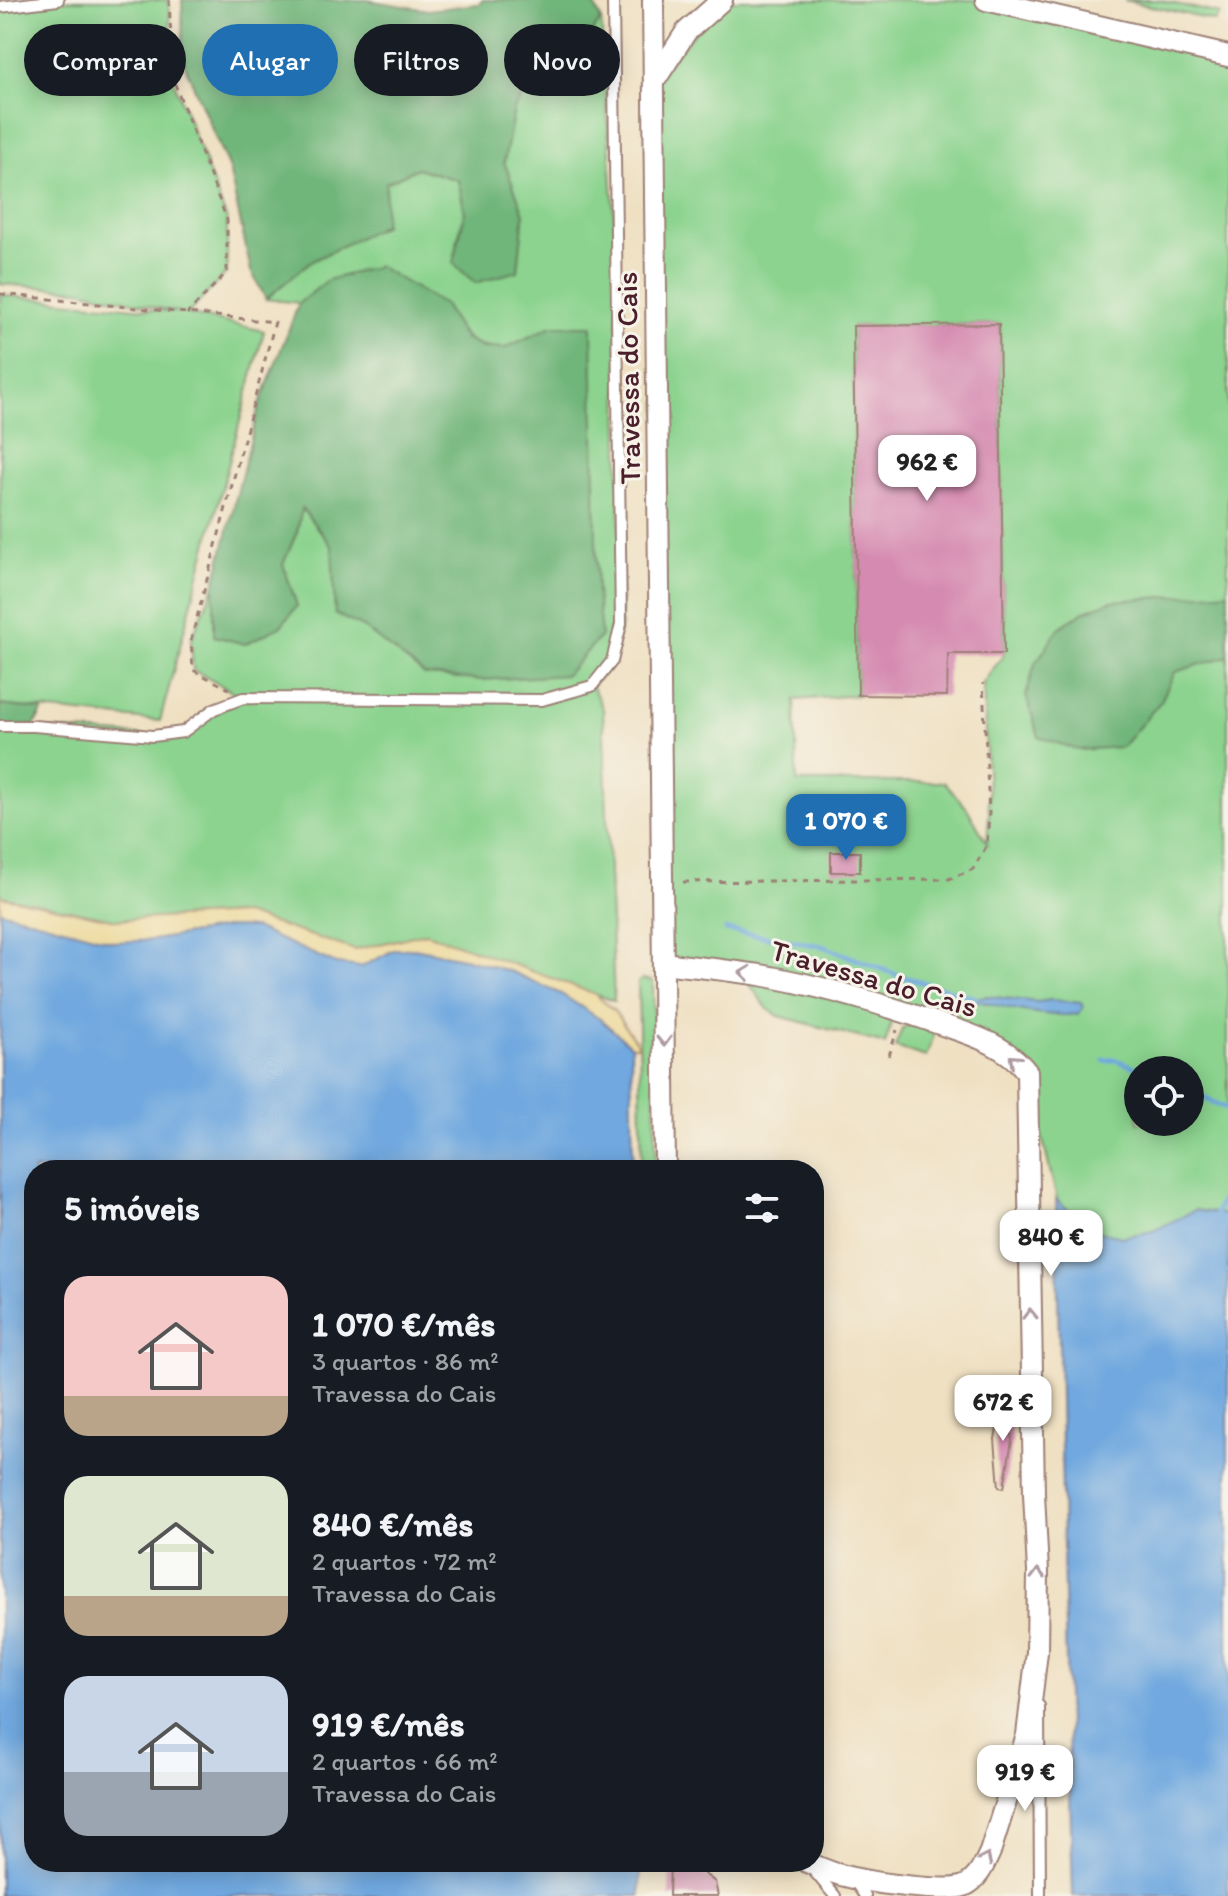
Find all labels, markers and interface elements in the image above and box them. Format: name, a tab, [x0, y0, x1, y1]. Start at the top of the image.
chip: Comprar	[24, 24, 186, 96]
chip: Alugar	[202, 24, 338, 96]
chip: Filtros	[354, 24, 488, 96]
chip: Novo	[504, 24, 620, 96]
street label: Travessa do Cais	[608, 271, 648, 485]
pin: 962 €	[871, 435, 983, 503]
text: 962 €	[896, 445, 958, 477]
pin: 1 070 €	[772, 794, 920, 862]
text: 1 070 €	[804, 804, 888, 836]
street label: Travessa do Cais	[767, 931, 981, 1025]
one-way arrow	[738, 965, 752, 982]
one-way arrow	[655, 1035, 673, 1048]
one-way arrow	[1009, 1054, 1023, 1069]
map controls	[1124, 1056, 1204, 1136]
button: locate	[1124, 1056, 1204, 1136]
icon: filters	[740, 1186, 784, 1230]
text: 5 imóveis	[64, 1188, 200, 1229]
pin: 840 €	[995, 1210, 1107, 1278]
text: 840 €	[1018, 1220, 1084, 1252]
text: 1 070 €/mês	[312, 1304, 496, 1345]
one-way arrow	[1022, 1307, 1039, 1320]
icon: home	[128, 1308, 224, 1404]
text: 3 quartos · 86 m²	[312, 1345, 499, 1377]
pin: 672 €	[947, 1375, 1059, 1443]
text: Travessa do Cais	[312, 1377, 496, 1409]
text: 672 €	[972, 1385, 1034, 1417]
text: 840 €/mês	[312, 1504, 473, 1545]
icon: home	[128, 1508, 224, 1604]
text: 2 quartos · 72 m²	[312, 1545, 497, 1577]
one-way arrow	[1029, 1567, 1047, 1580]
text: Travessa do Cais	[312, 1577, 496, 1609]
text: 919 €/mês	[312, 1704, 465, 1745]
icon: home	[128, 1708, 224, 1804]
text: 2 quartos · 66 m²	[312, 1745, 498, 1777]
pin: 919 €	[969, 1745, 1081, 1813]
text: 919 €	[995, 1755, 1055, 1787]
text: Travessa do Cais	[312, 1777, 496, 1809]
one-way arrow	[976, 1853, 992, 1867]

